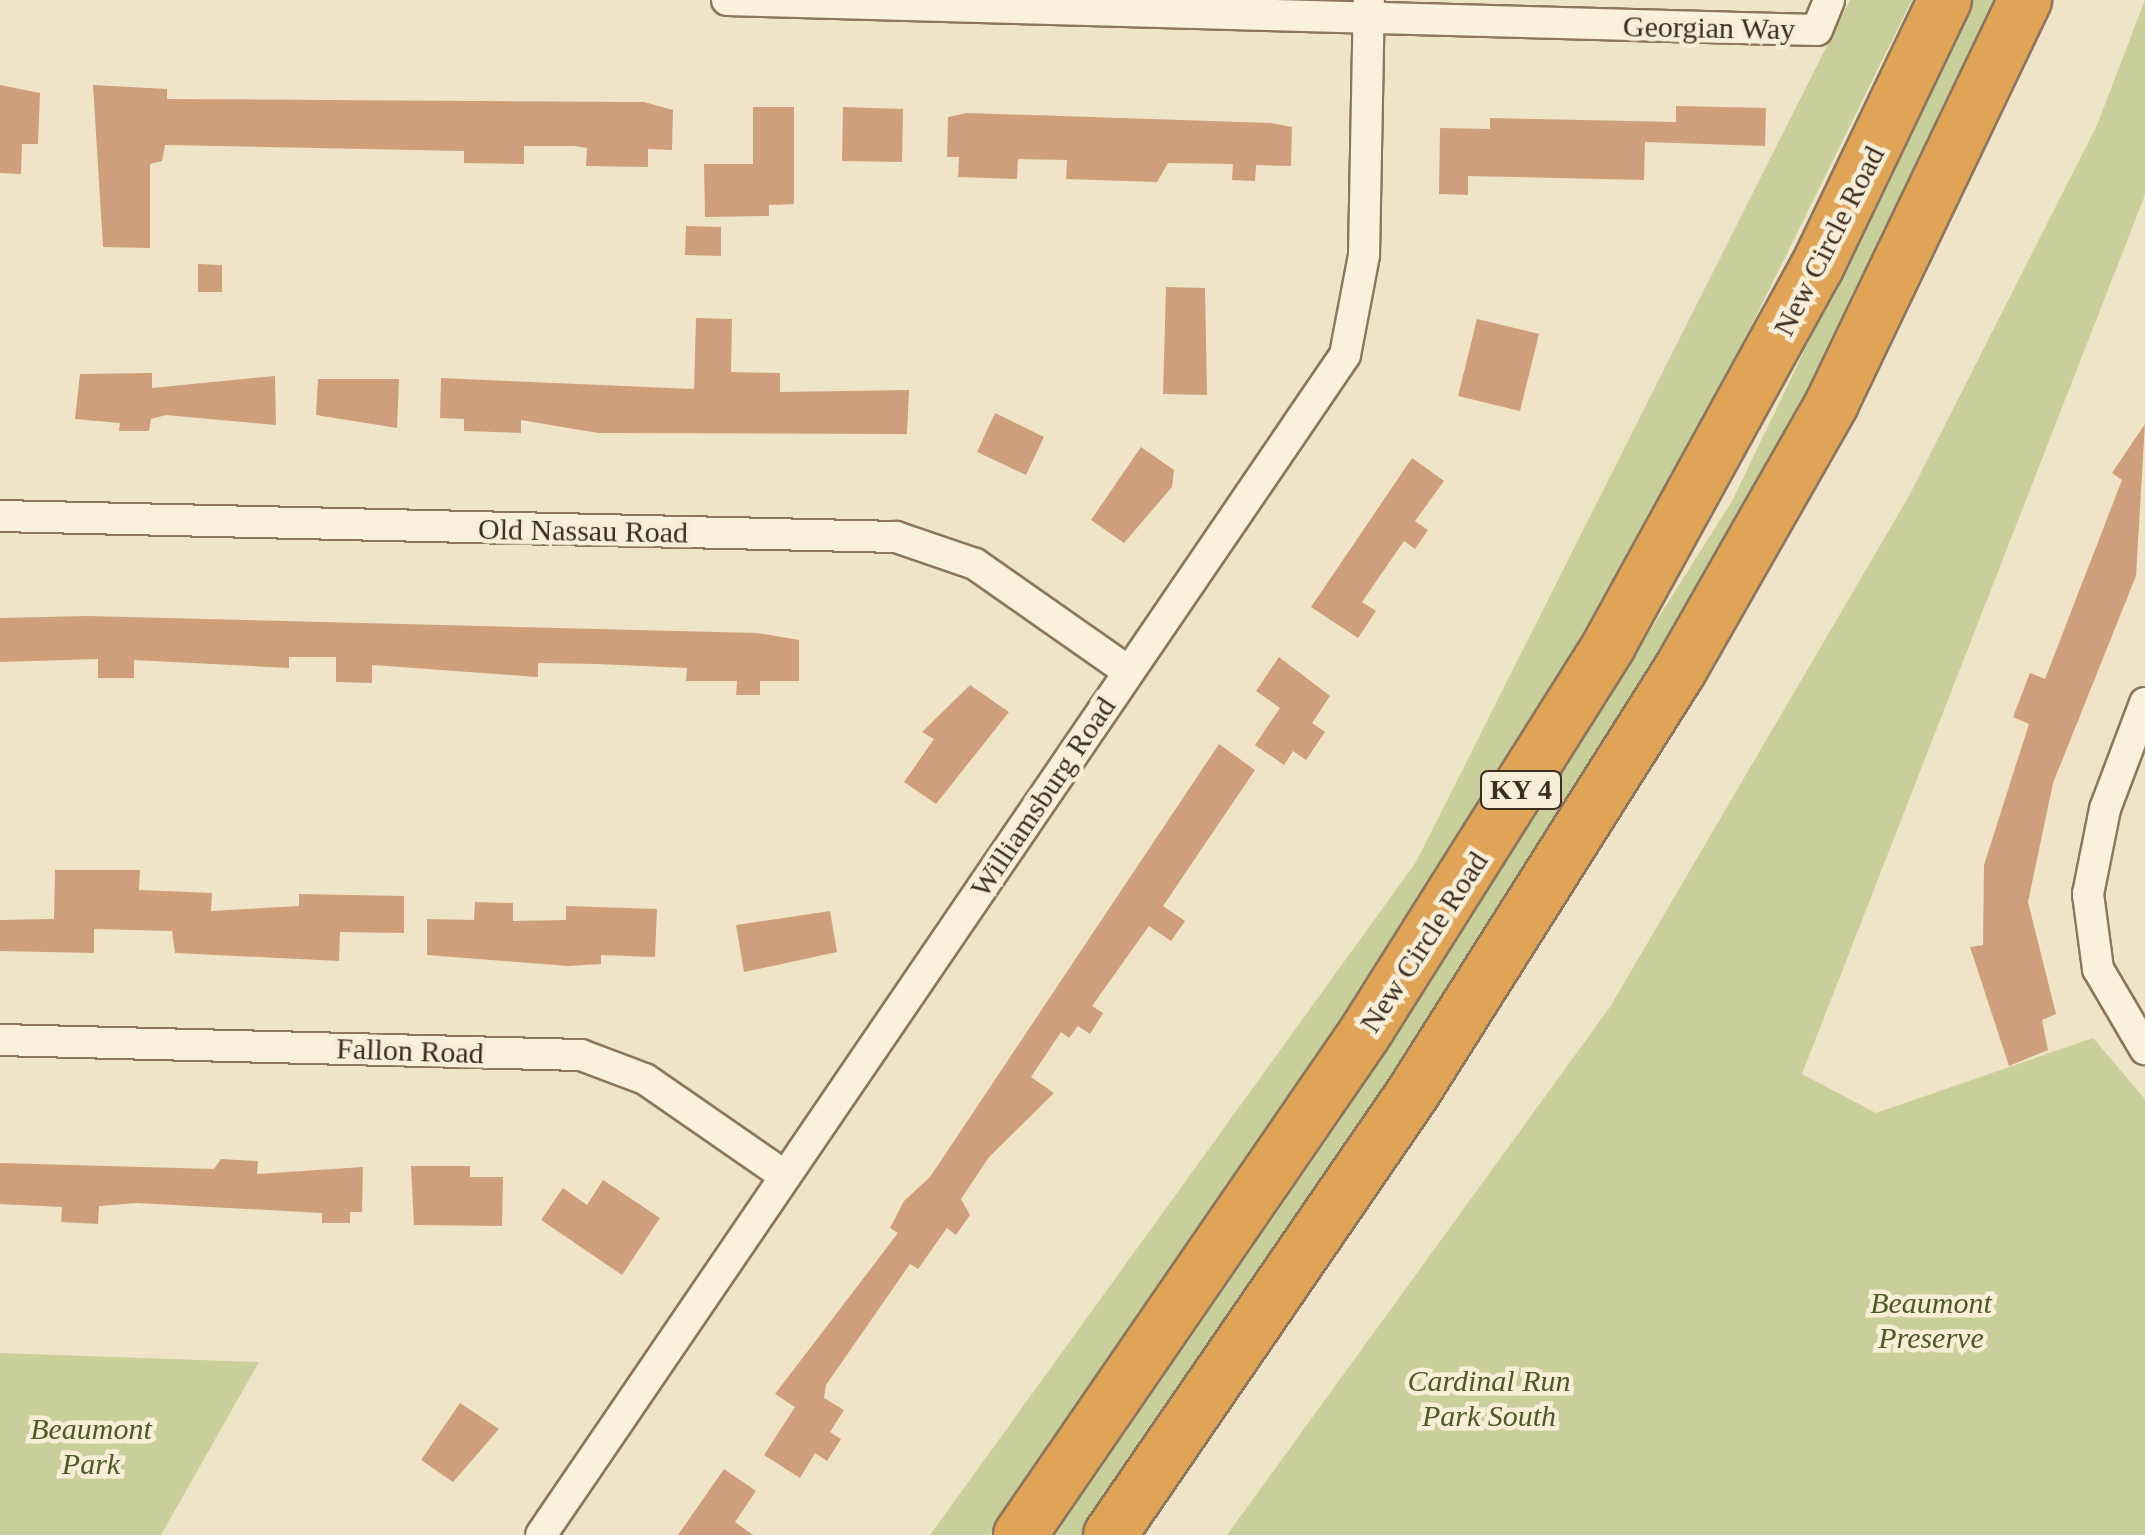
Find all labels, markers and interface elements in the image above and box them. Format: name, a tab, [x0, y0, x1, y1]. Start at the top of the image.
street label: Georgian Way	[1622, 8, 1796, 48]
street label: New Circle Road	[1766, 140, 1892, 342]
street label: Old Nassau Road	[478, 511, 688, 551]
street label: Williamsburg Road	[963, 690, 1123, 904]
road number: KY 4	[1478, 767, 1564, 813]
street label: New Circle Road	[1352, 845, 1496, 1039]
street label: Fallon Road	[336, 1030, 484, 1072]
park label: Beaumont Preserve	[1870, 1285, 1992, 1356]
park label: Cardinal Run Park South	[1407, 1363, 1571, 1434]
park label: Beaumont Park	[30, 1411, 152, 1482]

